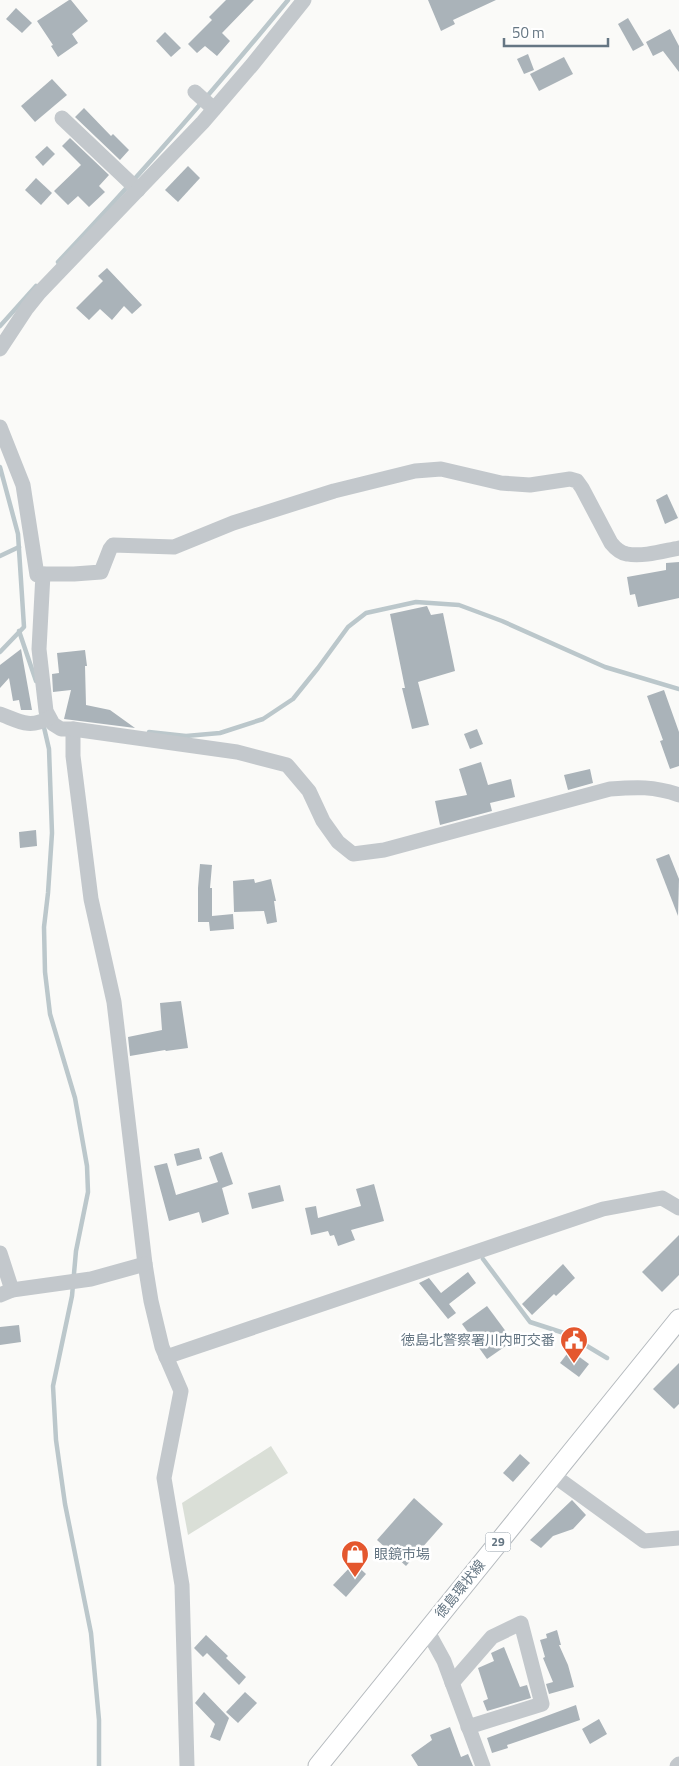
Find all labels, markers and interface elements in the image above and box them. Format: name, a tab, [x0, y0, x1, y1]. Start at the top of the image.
scale bar	[504, 15, 608, 47]
text: 50 m	[512, 21, 545, 44]
public building icon: 徳島北警察署川内町交番	[559, 1325, 589, 1364]
place label: 徳島北警察署川内町交番	[401, 1329, 555, 1350]
road number: 29	[486, 1532, 510, 1551]
shop icon: 眼鏡市場	[340, 1539, 370, 1578]
place label: 眼鏡市場	[374, 1543, 430, 1564]
street label: 徳島環状線	[429, 1555, 490, 1622]

